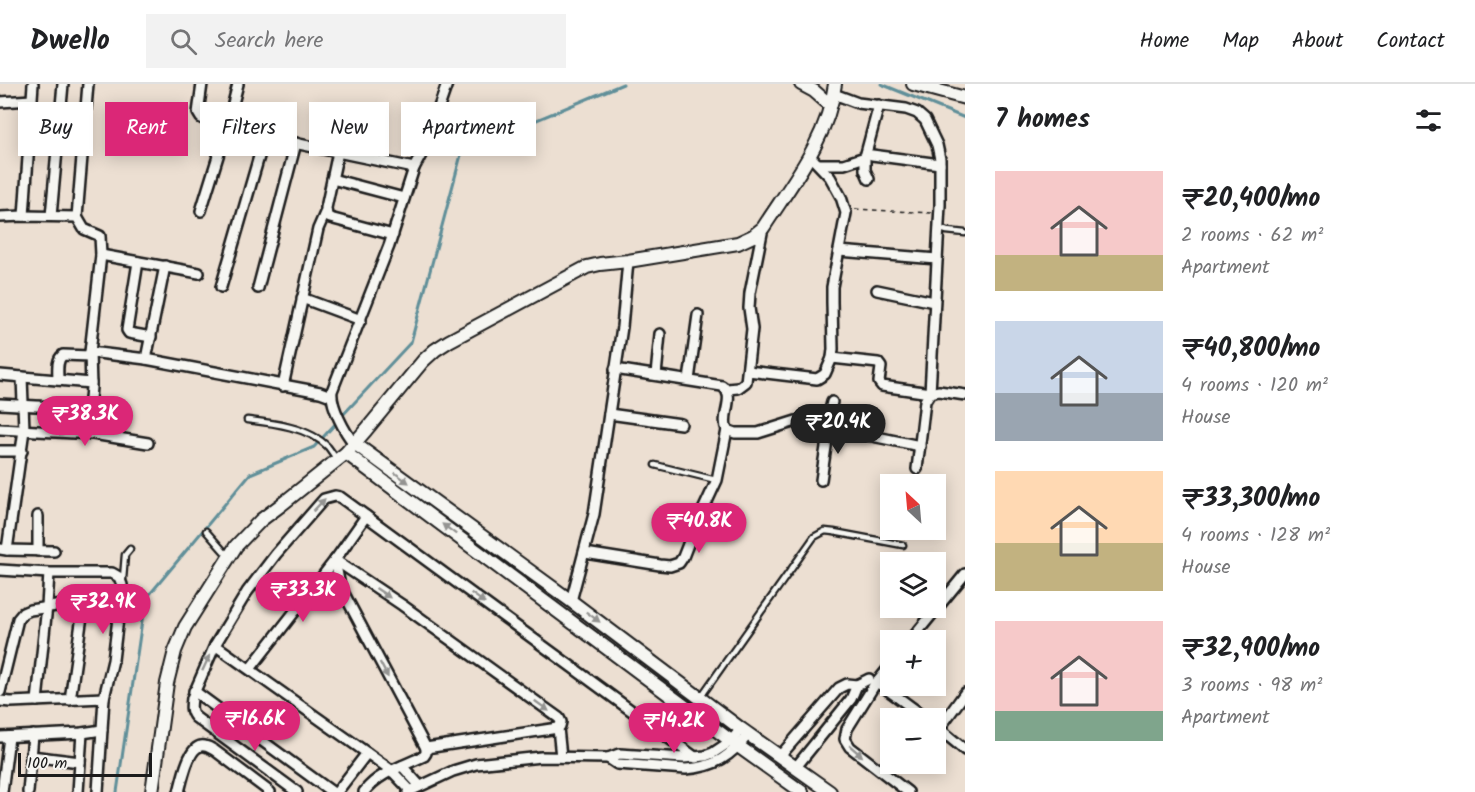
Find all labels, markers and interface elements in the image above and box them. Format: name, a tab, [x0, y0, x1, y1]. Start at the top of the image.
search box	[146, 14, 566, 68]
text: Dwello	[30, 19, 110, 64]
text: Search here	[215, 24, 323, 59]
icon: search	[167, 25, 200, 58]
text: Home	[1140, 25, 1189, 58]
text: Map	[1222, 25, 1259, 58]
text: About	[1292, 25, 1343, 58]
text: Contact	[1376, 25, 1445, 58]
text: 7 homes	[995, 99, 1090, 141]
chip: Buy	[18, 102, 93, 156]
chip: Rent	[105, 102, 188, 156]
chip: Filters	[200, 102, 297, 156]
chip: New	[309, 102, 389, 156]
chip: Apartment	[401, 102, 536, 156]
icon: filters	[1412, 104, 1445, 137]
text: ₹20,400/mo	[1181, 178, 1320, 220]
icon: home	[1043, 195, 1115, 267]
text: 2 rooms · 62 m²	[1181, 220, 1323, 252]
text: Apartment	[1181, 252, 1270, 284]
text: ₹40,800/mo	[1181, 328, 1320, 370]
icon: home	[1043, 345, 1115, 417]
text: 4 rooms · 120 m²	[1181, 370, 1328, 402]
pin: ₹38.3K	[36, 396, 134, 447]
text: ₹38.3K	[51, 399, 119, 431]
text: House	[1181, 402, 1231, 434]
pin: ₹20.4K	[789, 404, 887, 455]
text: ₹20.4K	[805, 407, 872, 439]
one-way arrow	[394, 471, 409, 483]
north arrow	[880, 474, 946, 540]
map controls	[880, 474, 946, 774]
text: ₹33,300/mo	[1181, 478, 1320, 520]
icon: home	[1043, 495, 1115, 567]
one-way arrow	[312, 498, 326, 513]
pin: ₹40.8K	[650, 503, 748, 554]
text: ₹40.8K	[665, 506, 733, 538]
text: 4 rooms · 128 m²	[1181, 520, 1330, 552]
one-way arrow	[441, 524, 456, 536]
button: layers	[880, 552, 946, 618]
text: House	[1181, 552, 1231, 584]
pin: ₹33.3K	[254, 572, 352, 623]
text: ₹33.3K	[270, 575, 337, 607]
pin: ₹32.9K	[54, 584, 152, 635]
text: ₹32.9K	[70, 587, 136, 619]
one-way arrow	[375, 587, 391, 599]
one-way arrow	[470, 591, 485, 603]
one-way arrow	[586, 611, 601, 623]
text: ₹32,900/mo	[1181, 628, 1320, 670]
button: +	[880, 630, 946, 696]
icon: home	[1043, 645, 1115, 717]
one-way arrow	[202, 655, 211, 672]
one-way arrow	[379, 661, 389, 679]
text: 3 rooms · 98 m²	[1181, 670, 1322, 702]
one-way arrow	[534, 700, 550, 711]
pin: ₹16.6K	[206, 701, 304, 752]
text: Apartment	[1181, 702, 1270, 734]
pin: ₹14.2K	[625, 703, 723, 754]
text: ₹16.6K	[224, 704, 286, 736]
text: ₹14.2K	[643, 706, 705, 738]
button: −	[880, 708, 946, 774]
one-way arrow	[848, 744, 863, 757]
scale bar	[18, 750, 152, 778]
text: 100 m	[27, 751, 67, 776]

